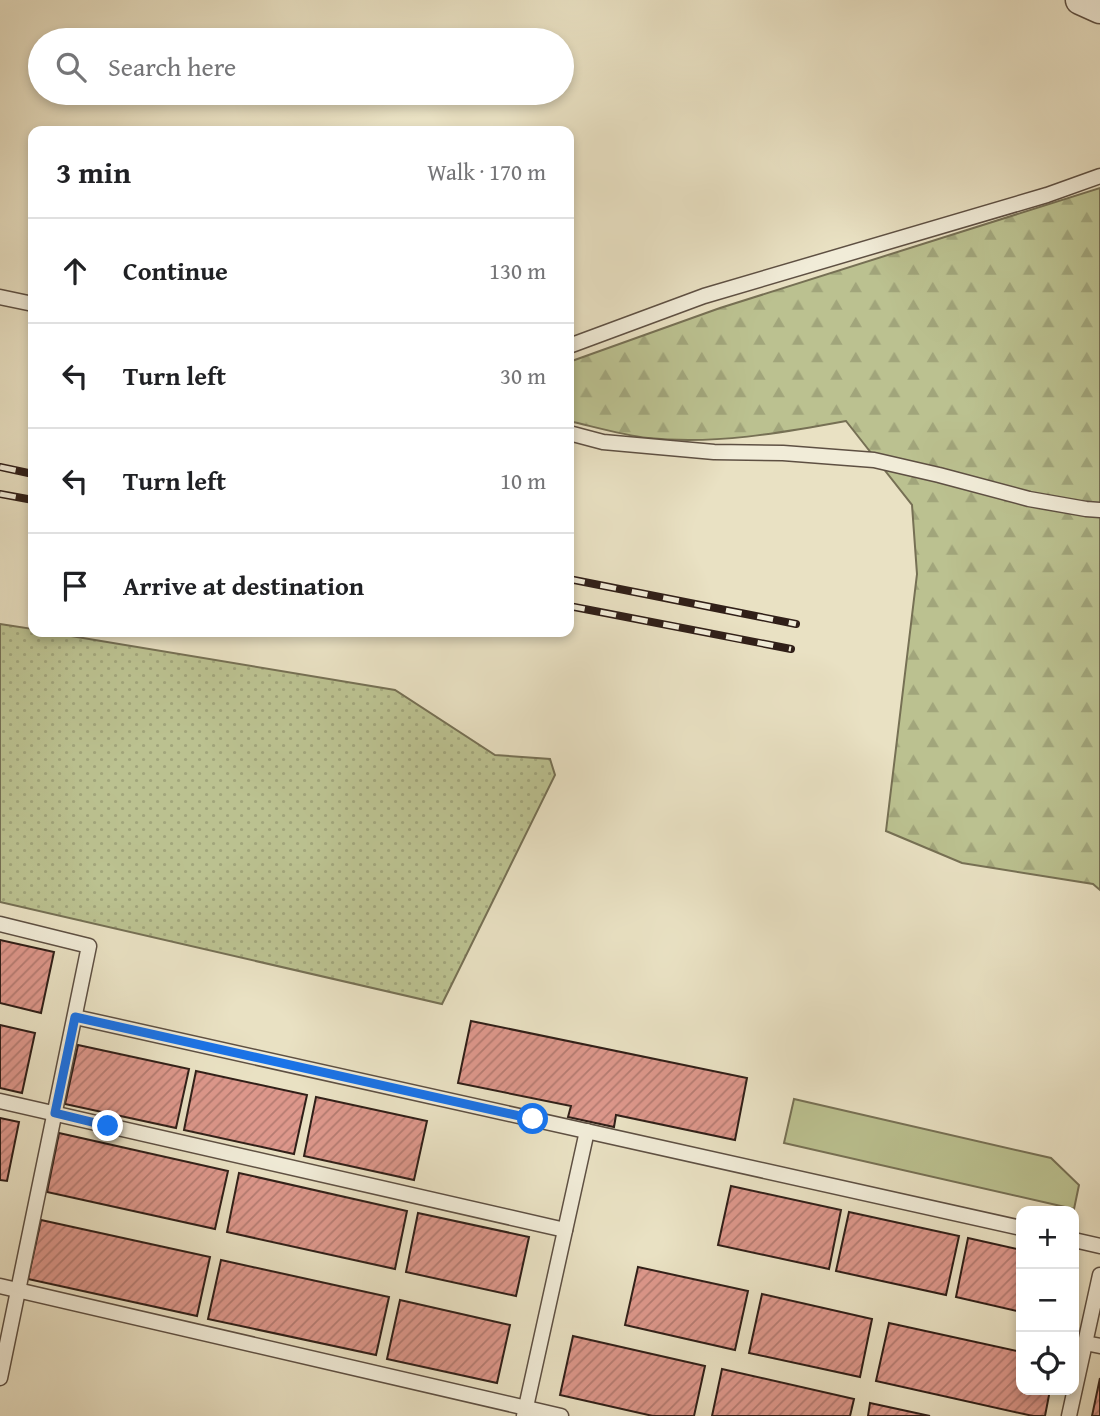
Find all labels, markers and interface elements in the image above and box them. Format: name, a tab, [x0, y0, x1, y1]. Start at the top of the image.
search box	[28, 28, 574, 105]
text: Search here	[108, 47, 236, 86]
icon: search	[52, 48, 90, 86]
text: 3 min	[56, 150, 131, 194]
text: Walk · 170 m	[427, 155, 546, 188]
text: Continue	[123, 251, 228, 290]
icon: ahead	[56, 252, 94, 290]
text: 130 m	[489, 254, 546, 287]
text: Turn left	[123, 356, 226, 395]
icon: left	[56, 357, 94, 395]
text: 30 m	[500, 359, 546, 392]
text: Turn left	[123, 461, 226, 500]
icon: left	[56, 462, 94, 500]
text: 10 m	[500, 464, 546, 497]
text: Arrive at destination	[123, 566, 364, 605]
icon: arrive	[56, 567, 94, 605]
route start	[517, 1103, 548, 1134]
route end	[92, 1110, 123, 1141]
map controls	[1016, 1206, 1079, 1395]
button: +	[1016, 1206, 1079, 1269]
button: −	[1016, 1269, 1079, 1332]
button: locate	[1016, 1332, 1079, 1395]

